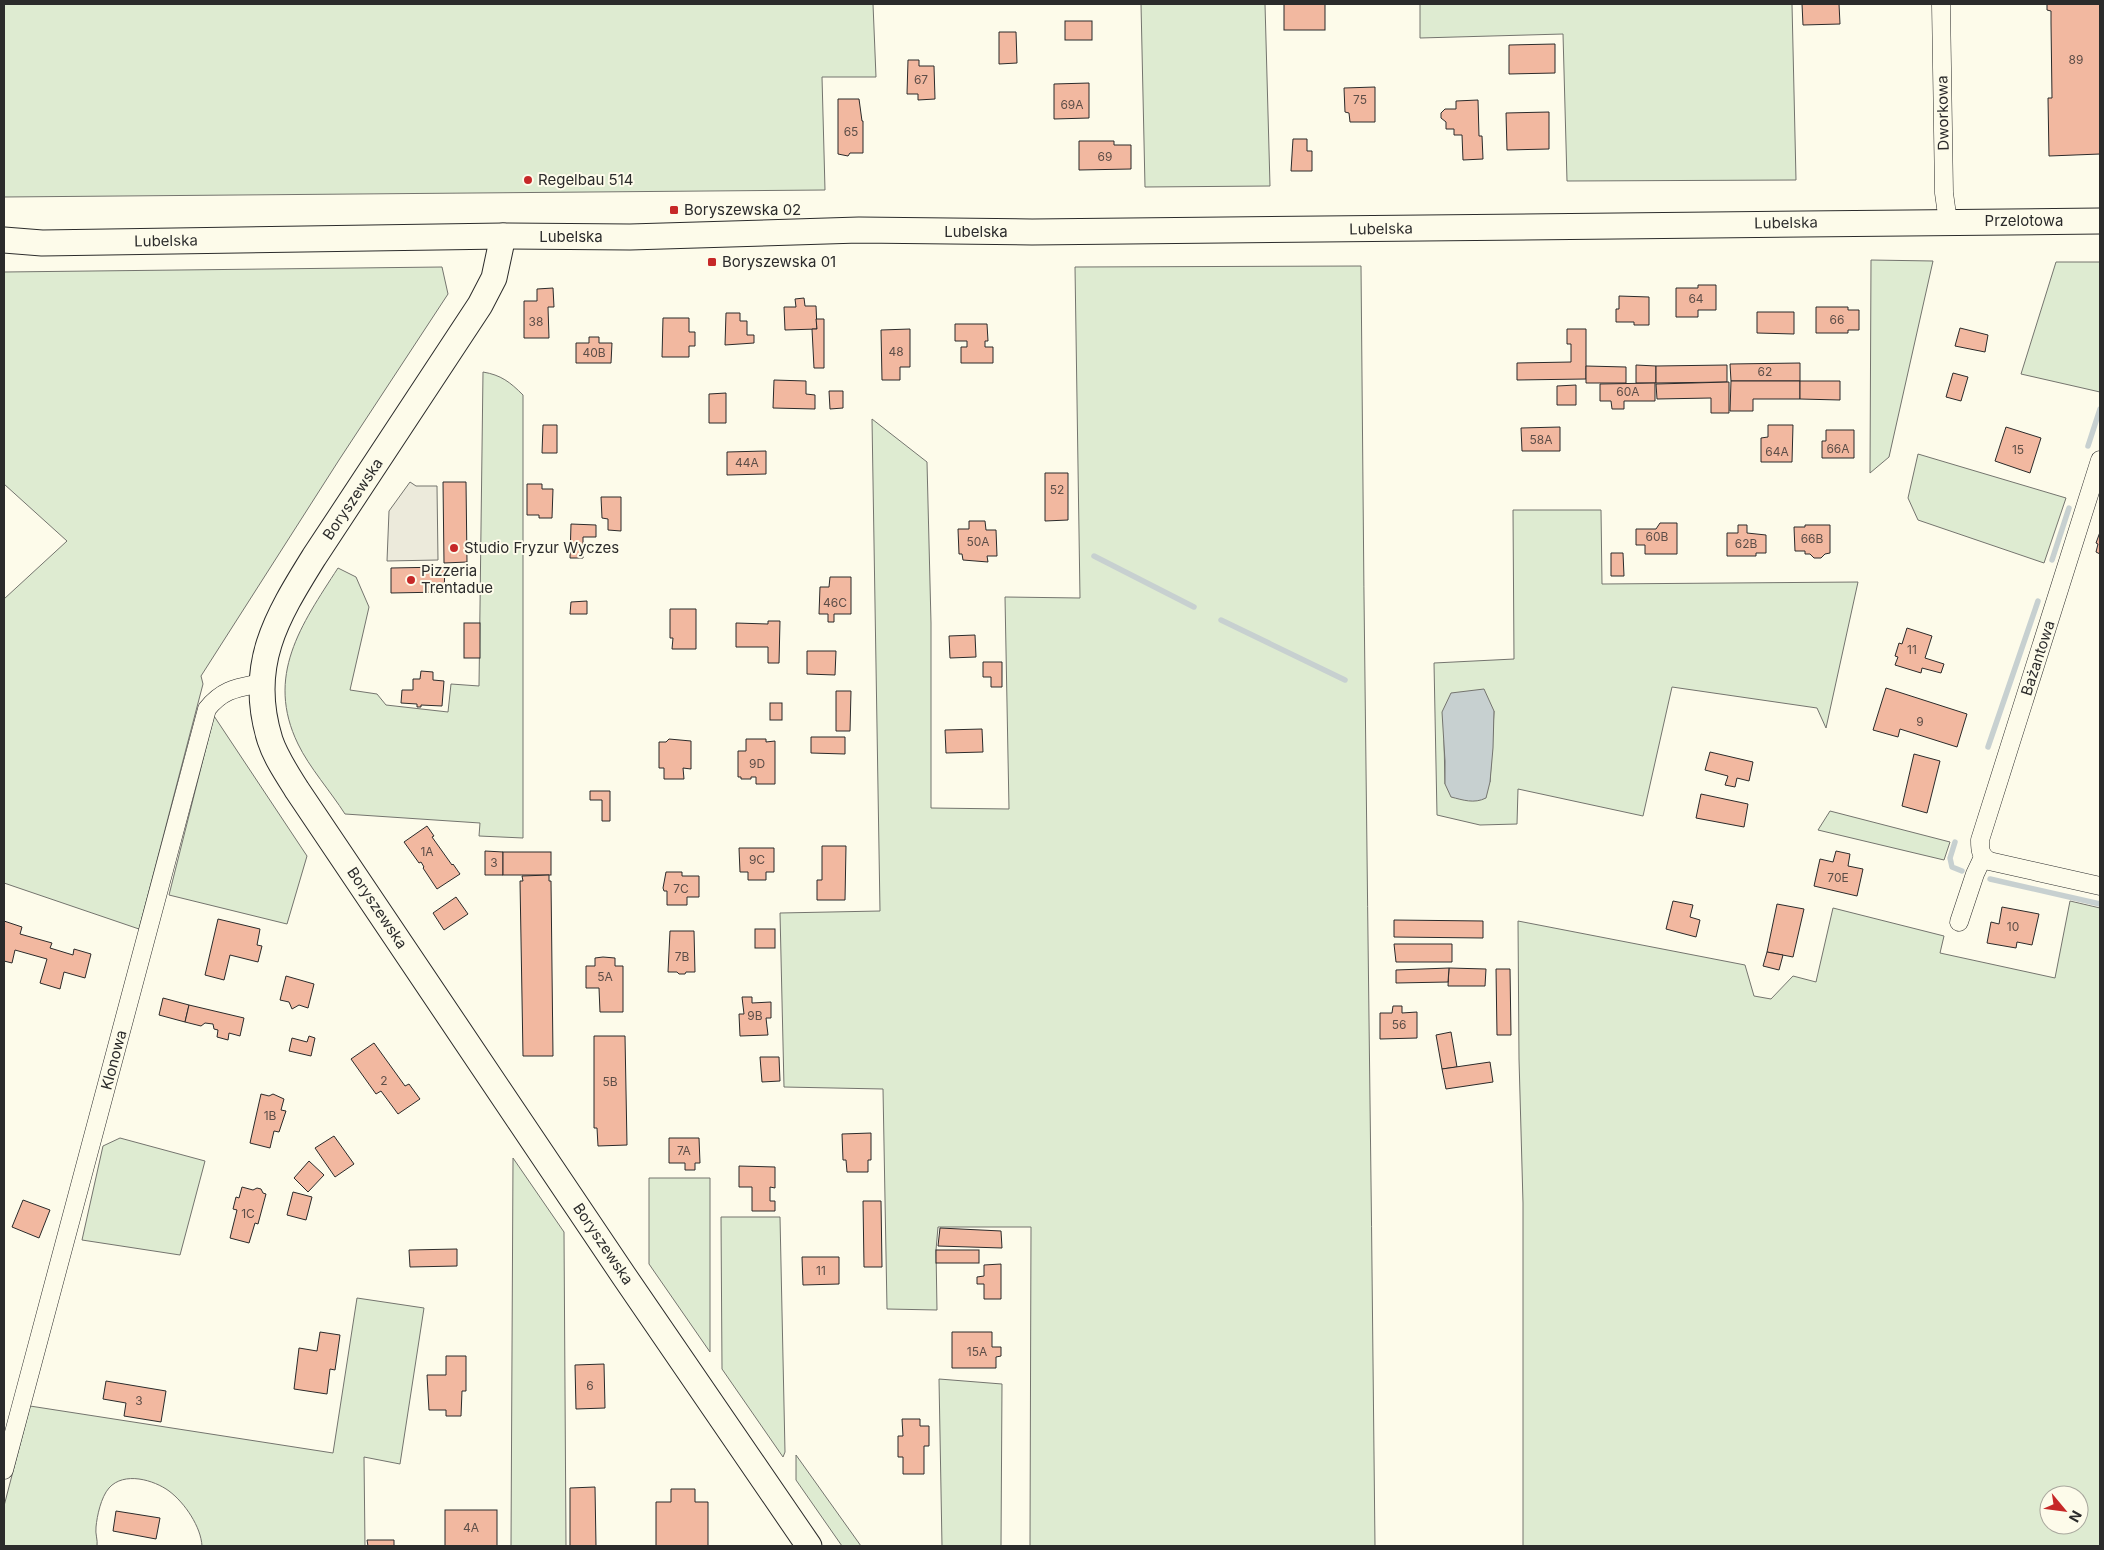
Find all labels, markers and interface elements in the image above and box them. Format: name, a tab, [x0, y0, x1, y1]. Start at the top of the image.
house number: 89	[2069, 52, 2083, 67]
house number: 67	[914, 72, 928, 87]
street label: Dworkowa	[1932, 75, 1953, 151]
house number: 75	[1353, 92, 1367, 107]
house number: 69A	[1060, 97, 1084, 112]
house number: 65	[844, 124, 858, 139]
house number: 69	[1098, 149, 1112, 164]
place label: Regelbau 514	[538, 170, 634, 189]
marker: Regelbau 514	[522, 174, 534, 186]
place label: Boryszewska 02	[684, 200, 801, 219]
marker: Boryszewska 02	[668, 204, 680, 216]
street label: Przelotowa	[1985, 211, 2063, 230]
street label: Lubelska	[1754, 212, 1818, 233]
street label: Lubelska	[1349, 218, 1413, 239]
street label: Lubelska	[944, 222, 1008, 241]
street label: Lubelska	[539, 227, 603, 246]
street label: Lubelska	[134, 230, 198, 251]
place label: Boryszewska 01	[722, 252, 836, 271]
marker: Boryszewska 01	[706, 256, 718, 268]
house number: 64	[1688, 291, 1704, 306]
house number: 66	[1830, 312, 1844, 327]
house number: 38	[529, 314, 543, 329]
house number: 48	[888, 344, 904, 359]
house number: 40B	[582, 345, 606, 360]
house number: 62	[1758, 364, 1772, 379]
house number: 60A	[1616, 384, 1640, 399]
house number: 58A	[1530, 432, 1553, 447]
house number: 66A	[1826, 441, 1850, 456]
house number: 15	[2012, 442, 2024, 457]
house number: 64A	[1765, 444, 1789, 459]
street label: Boryszewska	[318, 454, 387, 543]
house number: 44A	[735, 455, 759, 470]
house number: 52	[1050, 482, 1064, 497]
house number: 60B	[1646, 529, 1669, 544]
house number: 66B	[1801, 531, 1824, 546]
house number: 50A	[966, 534, 990, 549]
house number: 62B	[1735, 536, 1757, 551]
place label: Studio Fryzur Wyczes	[464, 538, 619, 557]
marker: Studio Fryzur Wyczes	[448, 542, 460, 554]
place label: Pizzeria Trentadue	[421, 561, 493, 597]
marker: Pizzeria Trentadue	[405, 574, 417, 586]
house number: 46C	[823, 595, 847, 610]
street label: Bażantowa	[2016, 618, 2059, 698]
house number: 11	[1907, 642, 1917, 657]
house number: 9	[1916, 714, 1924, 729]
house number: 9D	[749, 756, 765, 771]
house number: 1A	[420, 844, 434, 859]
house number: 9C	[749, 852, 765, 867]
house number: 3	[490, 855, 498, 870]
street label: Boryszewska	[343, 863, 412, 952]
house number: 70E	[1827, 870, 1849, 885]
house number: 7C	[673, 881, 689, 896]
house number: 10	[2007, 919, 2019, 934]
house number: 7B	[675, 949, 689, 964]
house number: 5A	[597, 969, 613, 984]
house number: 9B	[747, 1008, 763, 1023]
house number: 56	[1392, 1017, 1406, 1032]
street label: Klonowa	[96, 1028, 131, 1092]
house number: 2	[380, 1073, 388, 1088]
house number: 5B	[602, 1074, 618, 1089]
house number: 1B	[264, 1108, 277, 1123]
house number: 7A	[677, 1143, 691, 1158]
street label: Boryszewska	[569, 1199, 638, 1288]
house number: 1C	[241, 1206, 255, 1221]
house number: 11	[816, 1263, 826, 1278]
house number: 15A	[967, 1344, 987, 1359]
house number: 6	[586, 1378, 594, 1393]
house number: 3	[135, 1393, 143, 1408]
north arrow	[2039, 1485, 2089, 1535]
text: N	[2066, 1508, 2086, 1525]
house number: 4A	[463, 1520, 479, 1535]

